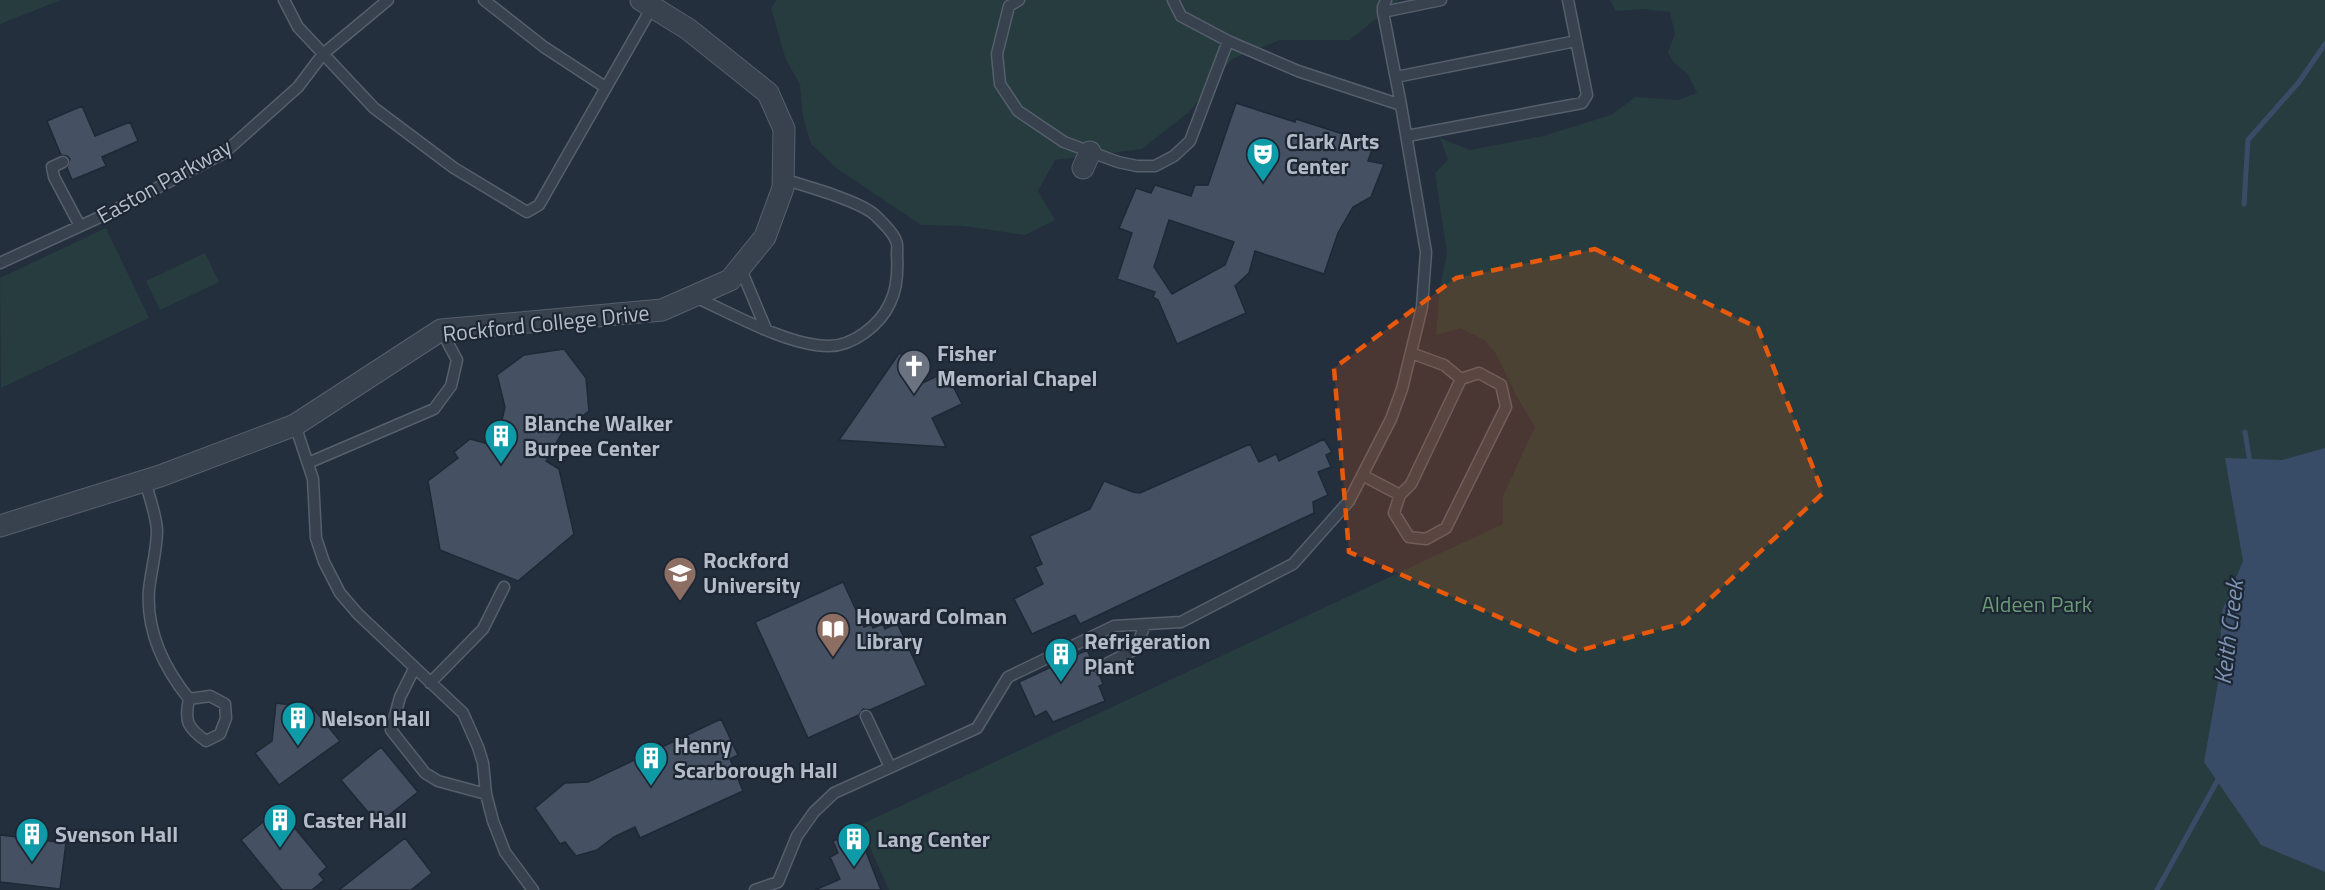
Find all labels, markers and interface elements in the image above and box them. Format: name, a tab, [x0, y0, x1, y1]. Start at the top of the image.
place label: Clark Arts Center	[1286, 124, 1379, 183]
street label: Easton Parkway	[90, 130, 238, 232]
theatre icon: Clark Arts Center	[1245, 136, 1281, 183]
street label: Rockford College Drive	[441, 295, 651, 351]
place label: Fisher Memorial Chapel	[937, 336, 1098, 395]
church icon: Fisher Memorial Chapel	[896, 348, 932, 395]
place label: Blanche Walker Burpee Center	[524, 406, 673, 465]
building icon: Blanche Walker Burpee Center	[483, 418, 519, 465]
place label: Rockford University	[703, 543, 800, 602]
school or university icon: Rockford University	[662, 555, 698, 602]
water label: Keith Creek	[2204, 574, 2253, 686]
park label: Aldeen Park	[1982, 587, 2093, 621]
place label: Howard Colman Library	[856, 599, 1007, 658]
library icon: Howard Colman Library	[815, 611, 851, 658]
place label: Refrigeration Plant	[1084, 624, 1210, 683]
building icon: Refrigeration Plant	[1043, 636, 1079, 683]
building icon: Nelson Hall	[280, 700, 316, 747]
place label: Nelson Hall	[321, 701, 430, 735]
place label: Henry Scarborough Hall	[674, 728, 838, 787]
building icon: Henry Scarborough Hall	[633, 740, 669, 787]
building icon: Caster Hall	[262, 802, 298, 849]
place label: Caster Hall	[303, 803, 407, 837]
building icon: Svenson Hall	[14, 816, 50, 863]
place label: Svenson Hall	[55, 817, 178, 851]
building icon: Lang Center	[836, 821, 872, 868]
place label: Lang Center	[877, 822, 990, 856]

